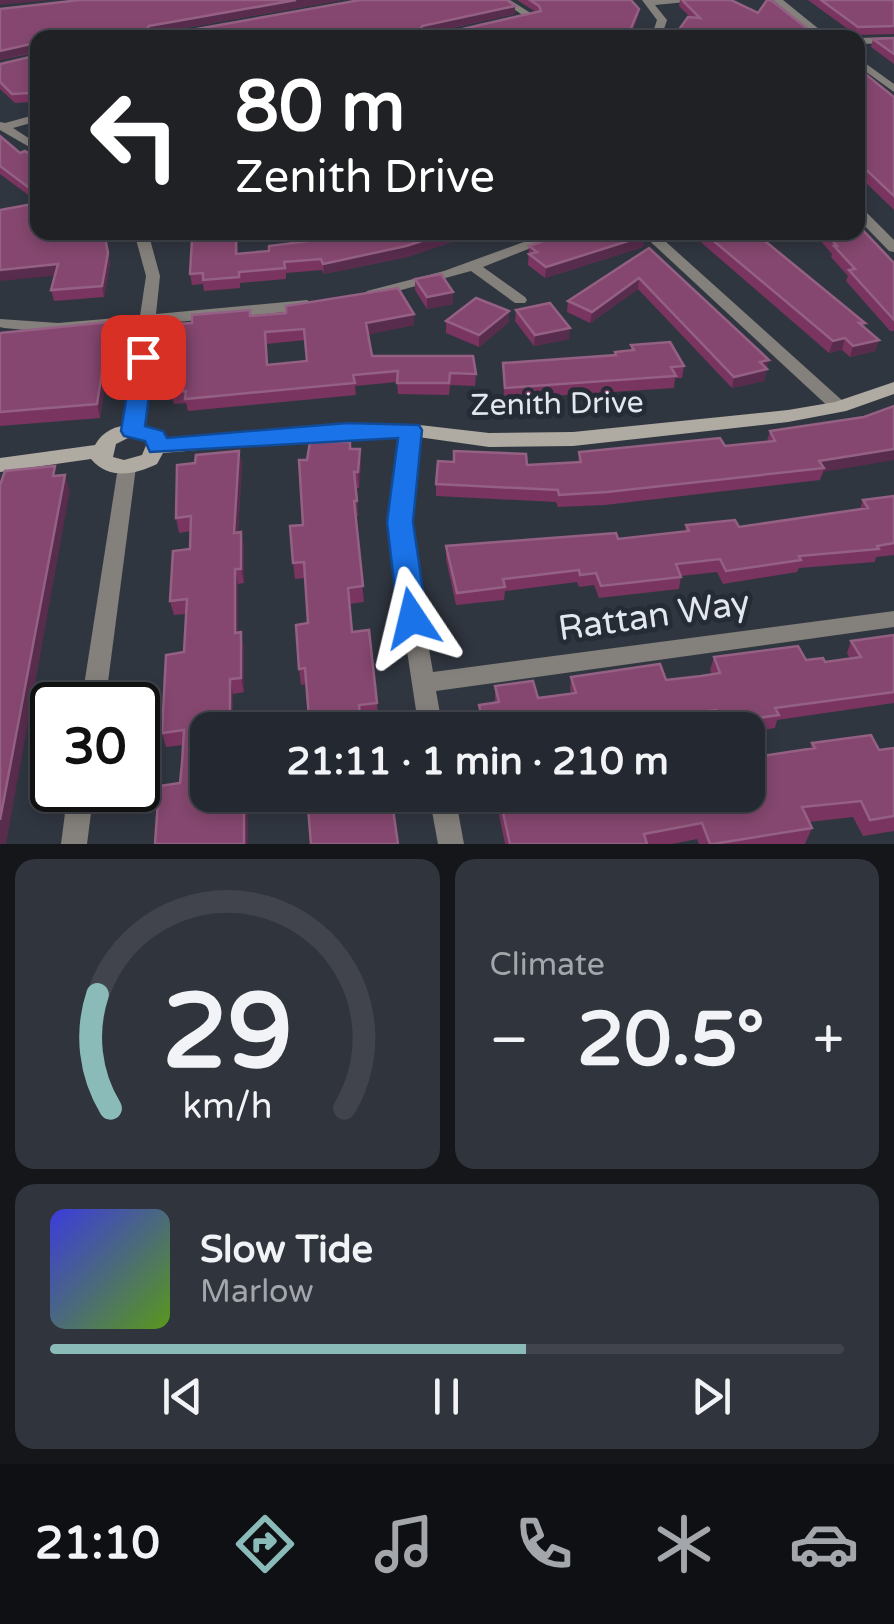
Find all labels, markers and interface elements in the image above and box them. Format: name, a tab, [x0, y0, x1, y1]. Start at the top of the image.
text: 80 m	[235, 66, 405, 150]
icon: left	[70, 70, 200, 200]
text: Zenith Drive	[235, 151, 495, 205]
pin	[101, 315, 186, 400]
icon: arrive	[116, 330, 171, 385]
street label: Zenith Drive	[470, 384, 644, 424]
position arrow	[360, 566, 464, 670]
street label: Rattan Way	[555, 582, 753, 650]
speed limit sign: 30	[30, 682, 160, 812]
text: 21:11 · 1 min · 210 m	[286, 739, 669, 785]
text: Climate	[490, 946, 605, 984]
text: 29	[162, 971, 293, 1096]
text: 20.5°	[577, 995, 765, 1085]
text: −	[490, 1008, 529, 1074]
text: +	[813, 1008, 844, 1074]
text: km/h	[182, 1085, 272, 1128]
text: Slow Tide	[200, 1227, 373, 1273]
text: Marlow	[200, 1273, 314, 1311]
icon: previous	[155, 1369, 210, 1424]
icon: pause	[419, 1369, 474, 1424]
icon: next	[684, 1369, 739, 1424]
icon: directions	[230, 1509, 300, 1579]
icon: music	[369, 1509, 439, 1579]
icon: phone	[509, 1509, 579, 1579]
icon: climate	[649, 1509, 719, 1579]
icon: car	[789, 1509, 859, 1579]
text: 21:10	[35, 1517, 160, 1571]

